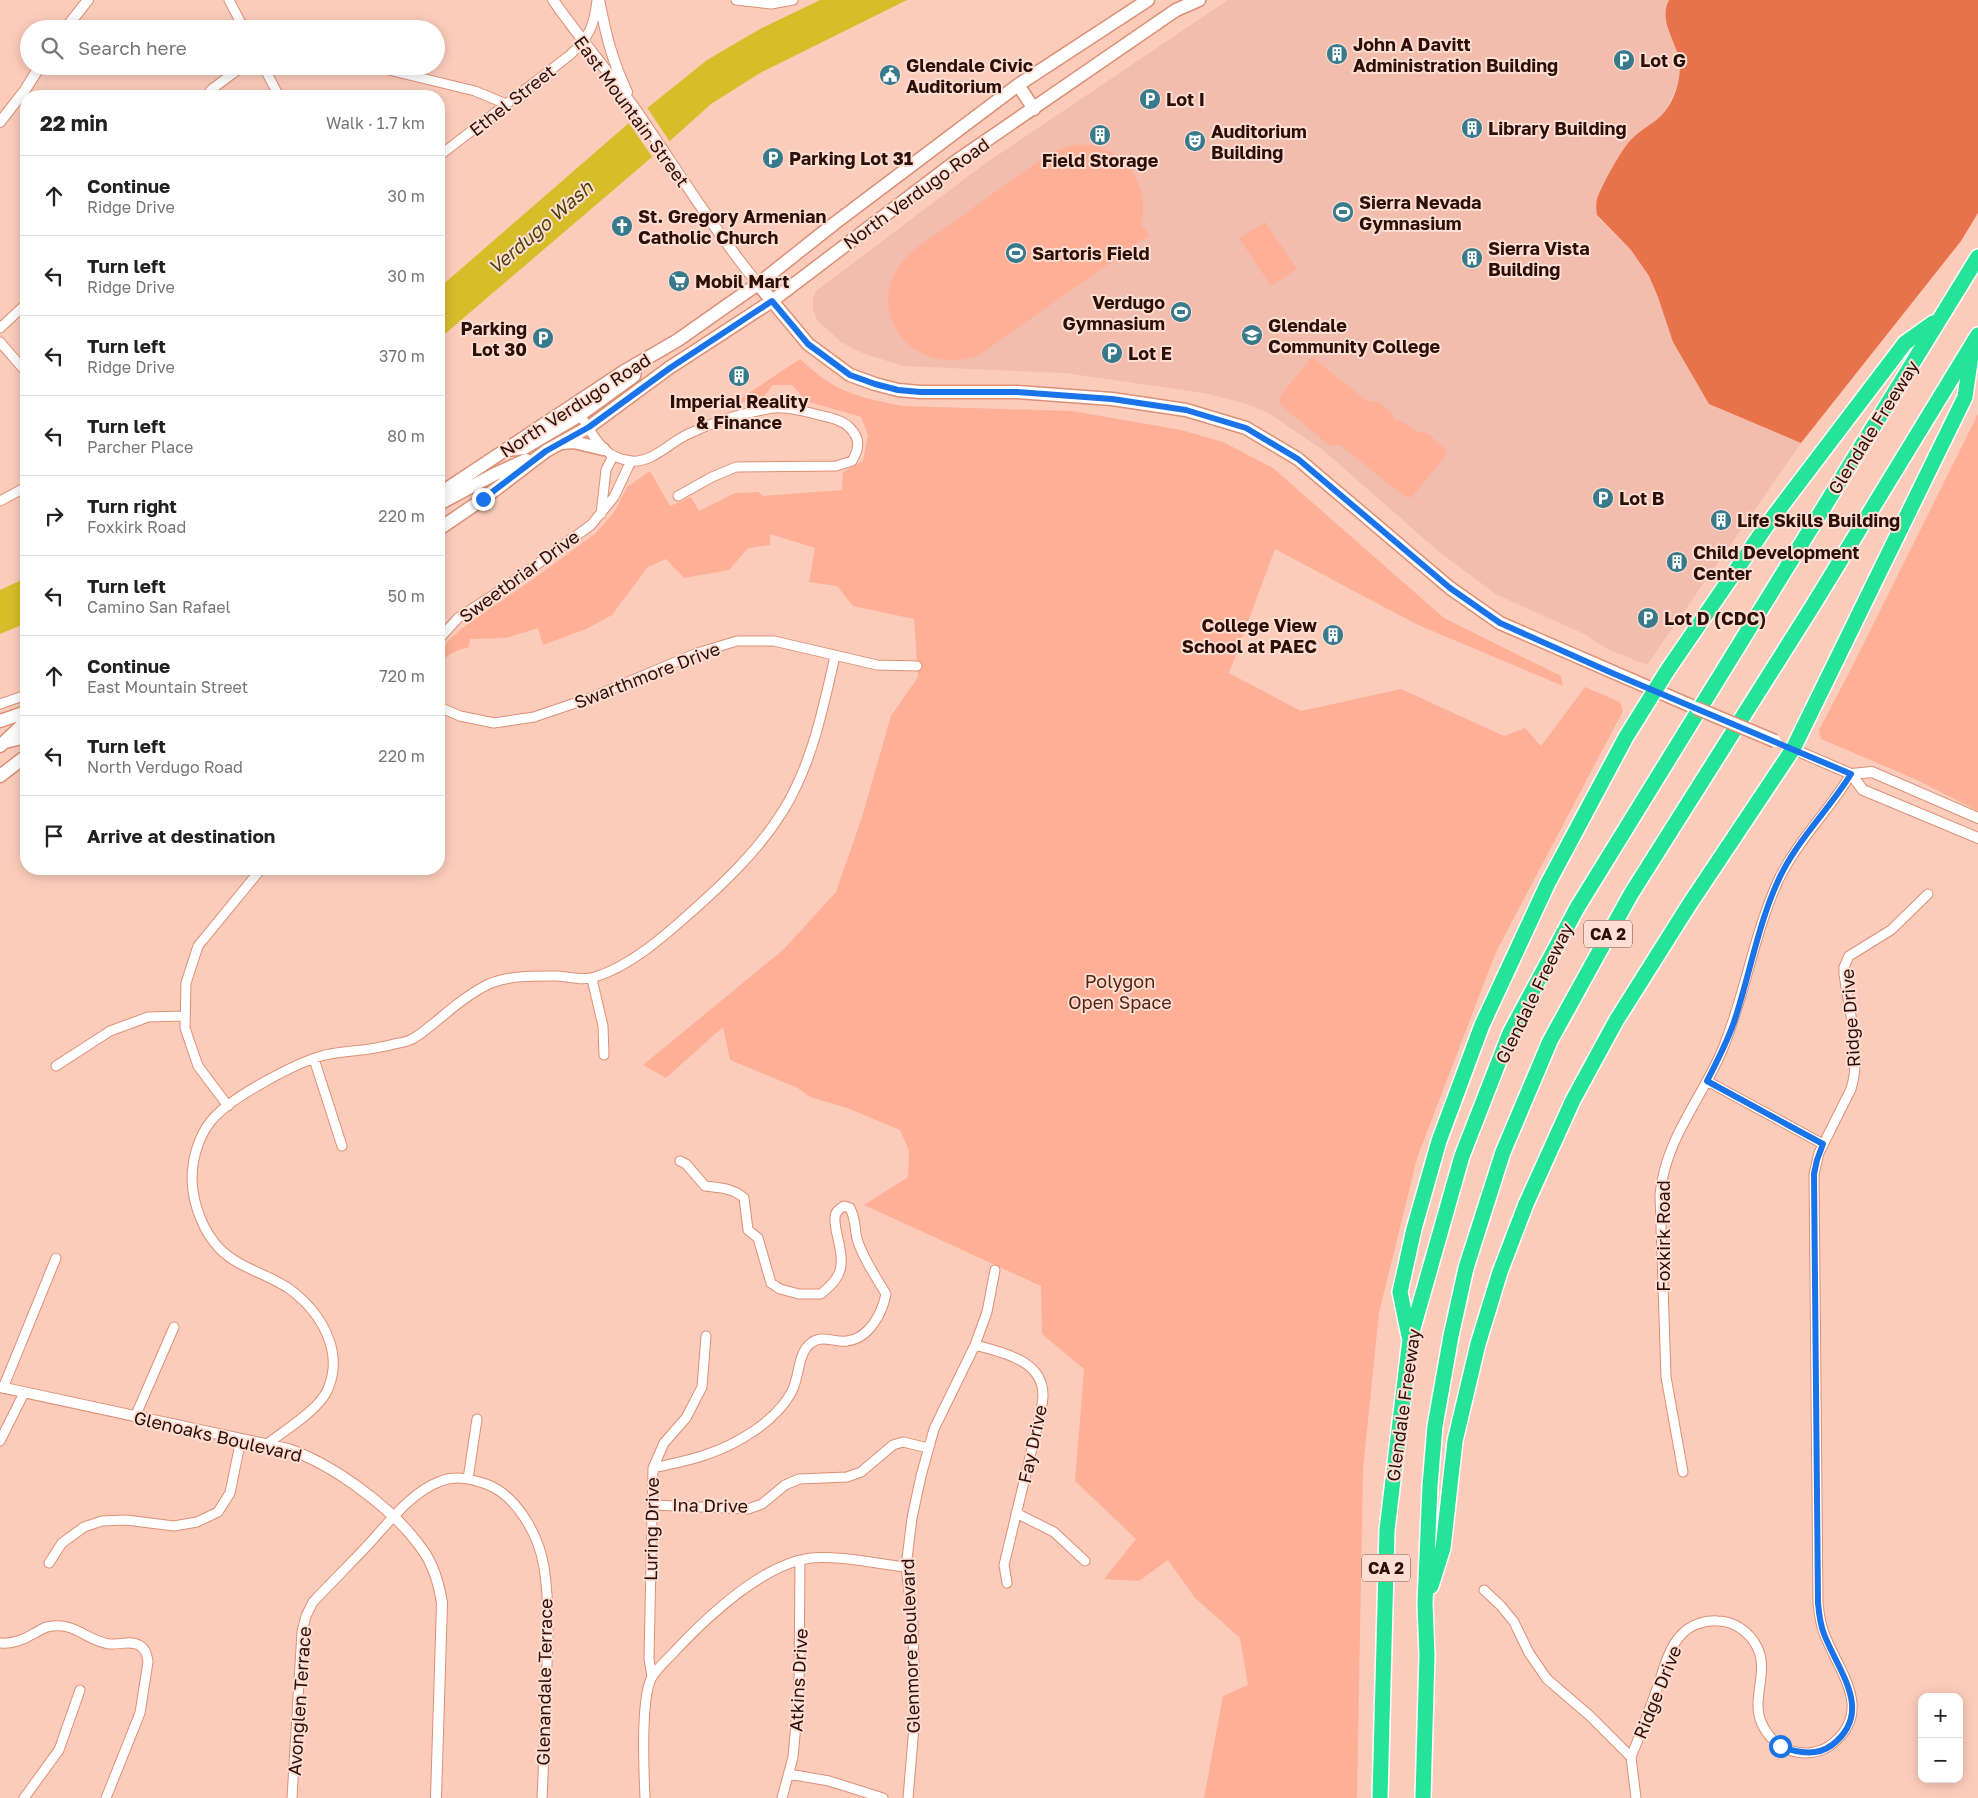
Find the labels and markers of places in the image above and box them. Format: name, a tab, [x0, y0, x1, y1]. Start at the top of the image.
place label: John A Davitt Administration Building	[1353, 33, 1558, 76]
building icon: John A Davitt Administration Building	[1325, 42, 1349, 66]
parking icon: Lot G	[1612, 48, 1636, 72]
place label: Lot G	[1640, 49, 1686, 71]
place label: Glendale Civic Auditorium	[906, 54, 1033, 97]
public building icon: Glendale Civic Auditorium	[878, 63, 902, 87]
parking icon: Lot I	[1138, 87, 1162, 111]
place label: Lot I	[1166, 88, 1205, 110]
building icon: Library Building	[1460, 116, 1484, 140]
place label: Library Building	[1488, 117, 1626, 139]
place label: Auditorium Building	[1211, 120, 1307, 163]
building icon: Field Storage	[1088, 123, 1112, 147]
theatre icon: Auditorium Building	[1183, 129, 1207, 153]
parking icon: Parking Lot 31	[761, 146, 785, 170]
place label: Parking Lot 31	[789, 147, 913, 169]
place label: Field Storage	[1042, 149, 1159, 171]
place label: Sierra Nevada Gymnasium	[1359, 191, 1481, 234]
sports icon: Sierra Nevada Gymnasium	[1331, 200, 1355, 224]
place label: St. Gregory Armenian Catholic Church	[638, 205, 826, 248]
church icon: St. Gregory Armenian Catholic Church	[610, 214, 634, 238]
place label: Sierra Vista Building	[1488, 237, 1590, 280]
sports icon: Sartoris Field	[1004, 241, 1028, 265]
place label: Sartoris Field	[1032, 242, 1150, 264]
building icon: Sierra Vista Building	[1460, 246, 1484, 270]
supermarket icon: Mobil Mart	[667, 269, 691, 293]
place label: Mobil Mart	[695, 270, 789, 292]
place label: Verdugo Gymnasium	[1062, 291, 1165, 334]
sports icon: Verdugo Gymnasium	[1169, 300, 1193, 324]
place label: Glendale Community College	[1268, 314, 1441, 357]
place label: Parking Lot 30	[460, 317, 527, 360]
school or university icon: Glendale Community College	[1240, 323, 1264, 347]
parking icon: Parking Lot 30	[531, 326, 555, 350]
parking icon: Lot E	[1100, 341, 1124, 365]
place label: Lot E	[1128, 342, 1172, 364]
building icon: Imperial Reality & Finance	[727, 364, 751, 388]
place label: Imperial Reality & Finance	[670, 390, 809, 433]
parking icon: Lot B	[1591, 486, 1615, 510]
place label: Lot B	[1619, 487, 1665, 509]
building icon: Life Skills Building	[1709, 508, 1733, 532]
place label: Life Skills Building	[1737, 509, 1900, 531]
place label: Child Development Center	[1693, 541, 1860, 584]
building icon: Child Development Center	[1665, 550, 1689, 574]
parking icon: Lot D (CDC)	[1636, 606, 1660, 630]
place label: Lot D (CDC)	[1664, 607, 1766, 629]
place label: College View School at PAEC	[1182, 614, 1317, 657]
building icon: College View School at PAEC	[1321, 623, 1345, 647]

